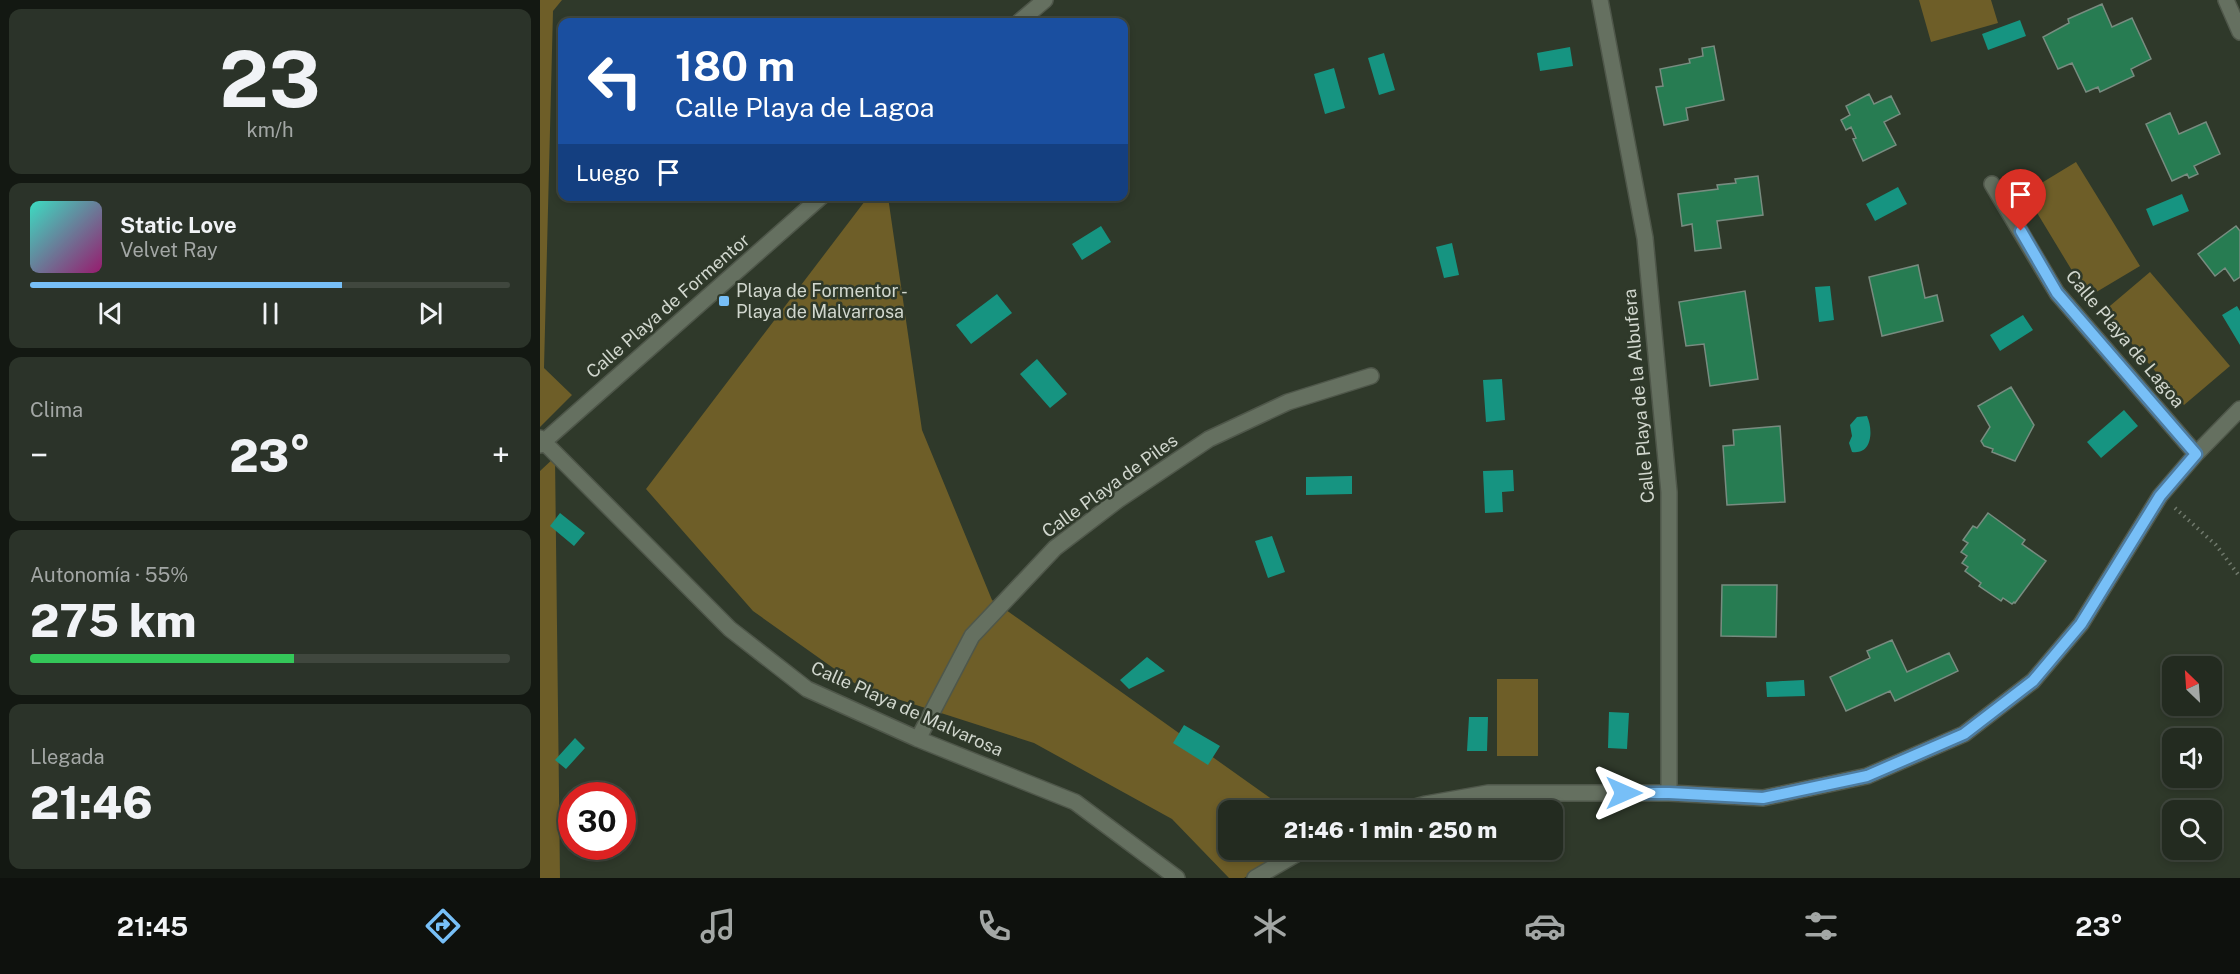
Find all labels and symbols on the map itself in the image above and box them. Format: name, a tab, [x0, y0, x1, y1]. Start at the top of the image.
pin	[1995, 169, 2046, 231]
street label: Calle Playa de Formentor	[582, 229, 754, 382]
street label: Calle Playa de Lagoa	[2062, 266, 2189, 412]
place label: Playa de Formentor - Playa de Malvarrosa	[736, 280, 908, 322]
street label: Calle Playa de la Albufera	[1619, 288, 1658, 504]
marker: Playa de Formentor - Playa de Malvarrosa	[717, 294, 731, 308]
street label: Calle Playa de Piles	[1038, 429, 1182, 542]
north arrow	[2162, 656, 2222, 716]
street label: Calle Playa de Malvarosa	[808, 657, 1006, 760]
position arrow	[1592, 761, 1656, 825]
speed limit sign: 30	[558, 782, 636, 860]

